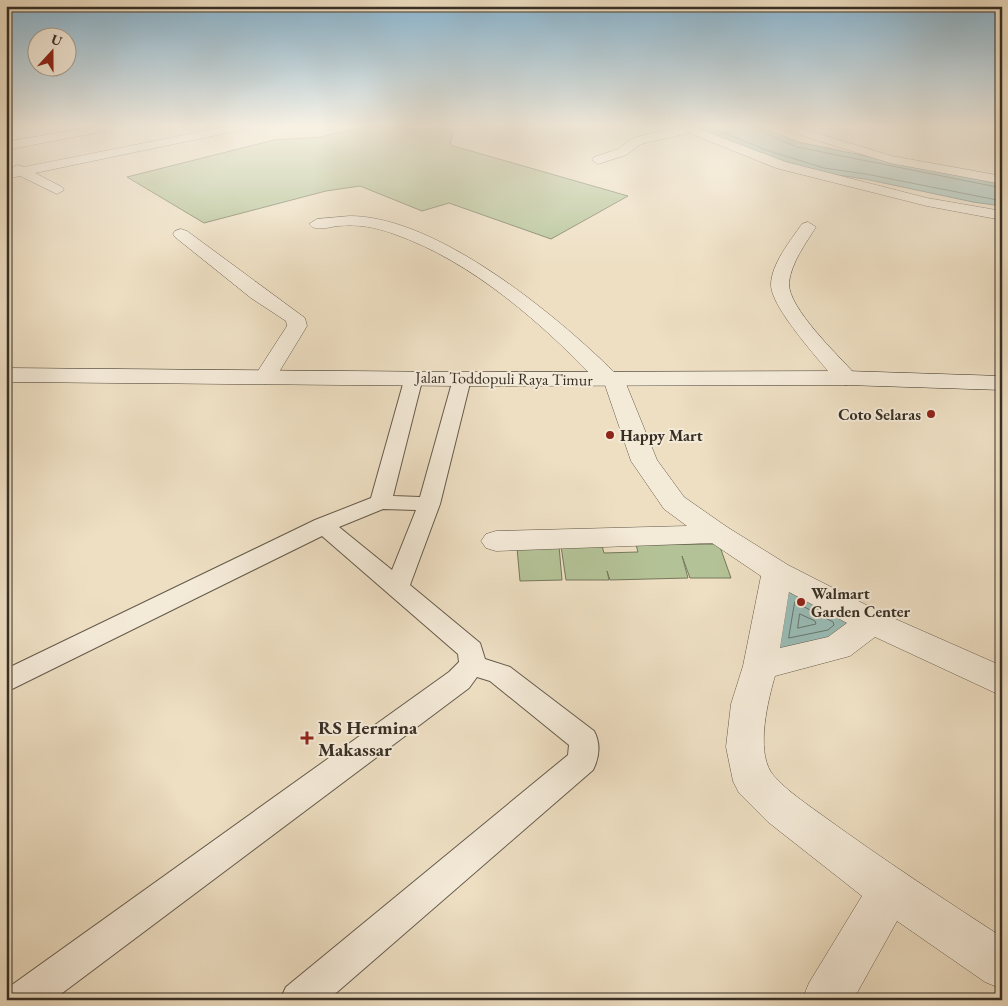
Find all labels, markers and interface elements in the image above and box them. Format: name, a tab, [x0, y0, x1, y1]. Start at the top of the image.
north arrow	[28, 28, 78, 78]
text: U	[49, 30, 65, 50]
street label: Jalan Toddopuli Raya Timur	[413, 366, 593, 391]
place label: Coto Selaras	[838, 404, 921, 425]
marker: Coto Selaras	[925, 408, 937, 420]
place label: Happy Mart	[620, 425, 703, 446]
marker: Happy Mart	[604, 429, 616, 441]
place label: Walmart Garden Center	[811, 583, 911, 622]
marker: Walmart Garden Center	[795, 596, 807, 608]
place label: RS Hermina Makassar	[318, 715, 418, 762]
marker: RS Hermina Makassar	[300, 731, 314, 745]

